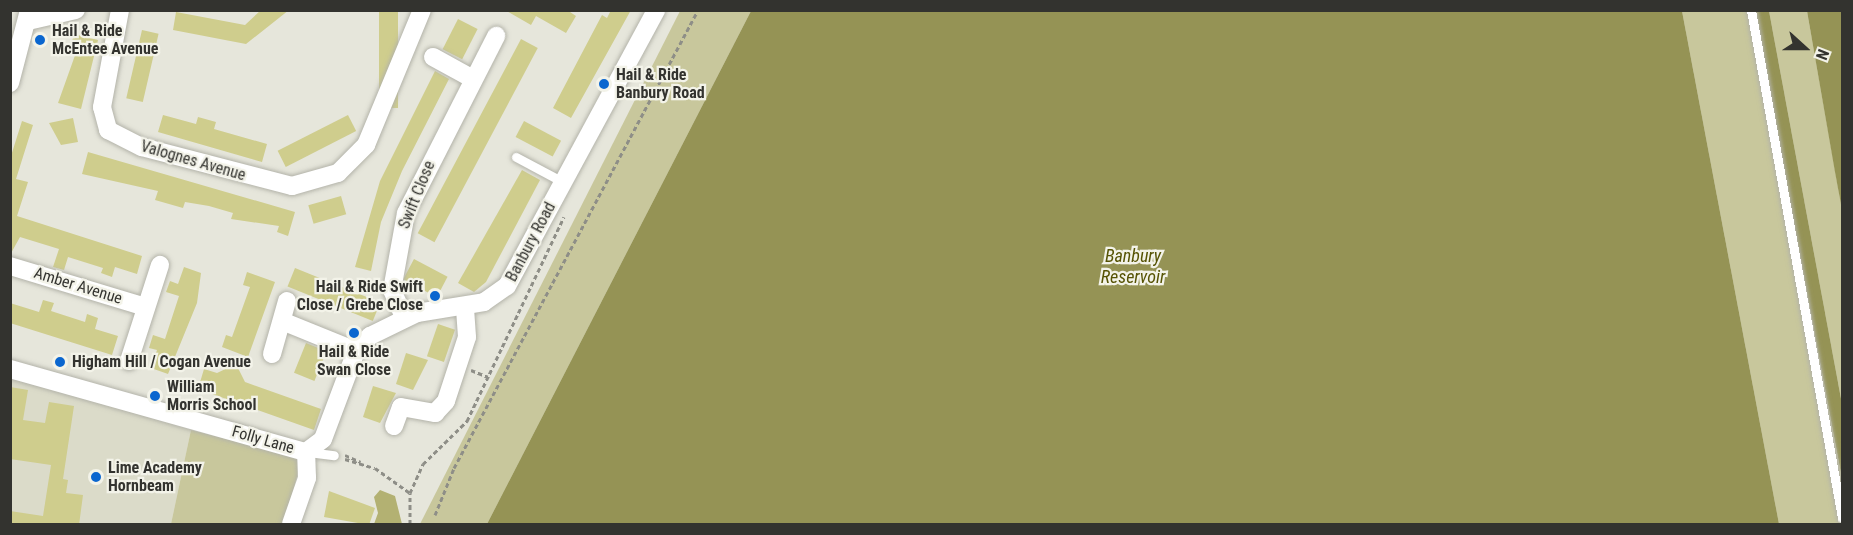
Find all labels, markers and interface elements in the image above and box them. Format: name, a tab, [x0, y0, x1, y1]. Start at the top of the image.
north arrow	[1775, 18, 1835, 78]
place label: Hail & Ride McEntee Avenue	[52, 21, 158, 59]
marker: Hail & Ride McEntee Avenue	[33, 33, 47, 47]
text: N	[1812, 47, 1833, 63]
place label: Hail & Ride Banbury Road	[616, 65, 705, 103]
marker: Hail & Ride Banbury Road	[597, 77, 611, 91]
street label: Valognes Avenue	[138, 137, 248, 185]
street label: Swift Close	[395, 158, 439, 232]
street label: Banbury Road	[502, 199, 560, 285]
water label: Banbury Reservoir	[1101, 246, 1165, 288]
street label: Amber Avenue	[32, 263, 124, 309]
place label: Hail & Ride Swift Close / Grebe Close	[297, 277, 423, 315]
marker: Hail & Ride Swift Close / Grebe Close	[428, 289, 442, 303]
marker: Hail & Ride Swan Close	[347, 326, 361, 340]
place label: Hail & Ride Swan Close	[317, 342, 391, 380]
place label: Higham Hill / Cogan Avenue	[72, 352, 251, 372]
marker: Higham Hill / Cogan Avenue	[53, 355, 67, 369]
place label: William Morris School	[167, 377, 256, 415]
marker: William Morris School	[148, 389, 162, 403]
street label: Folly Lane	[230, 422, 296, 458]
place label: Lime Academy Hornbeam	[108, 458, 202, 496]
marker: Lime Academy Hornbeam	[89, 470, 103, 484]

